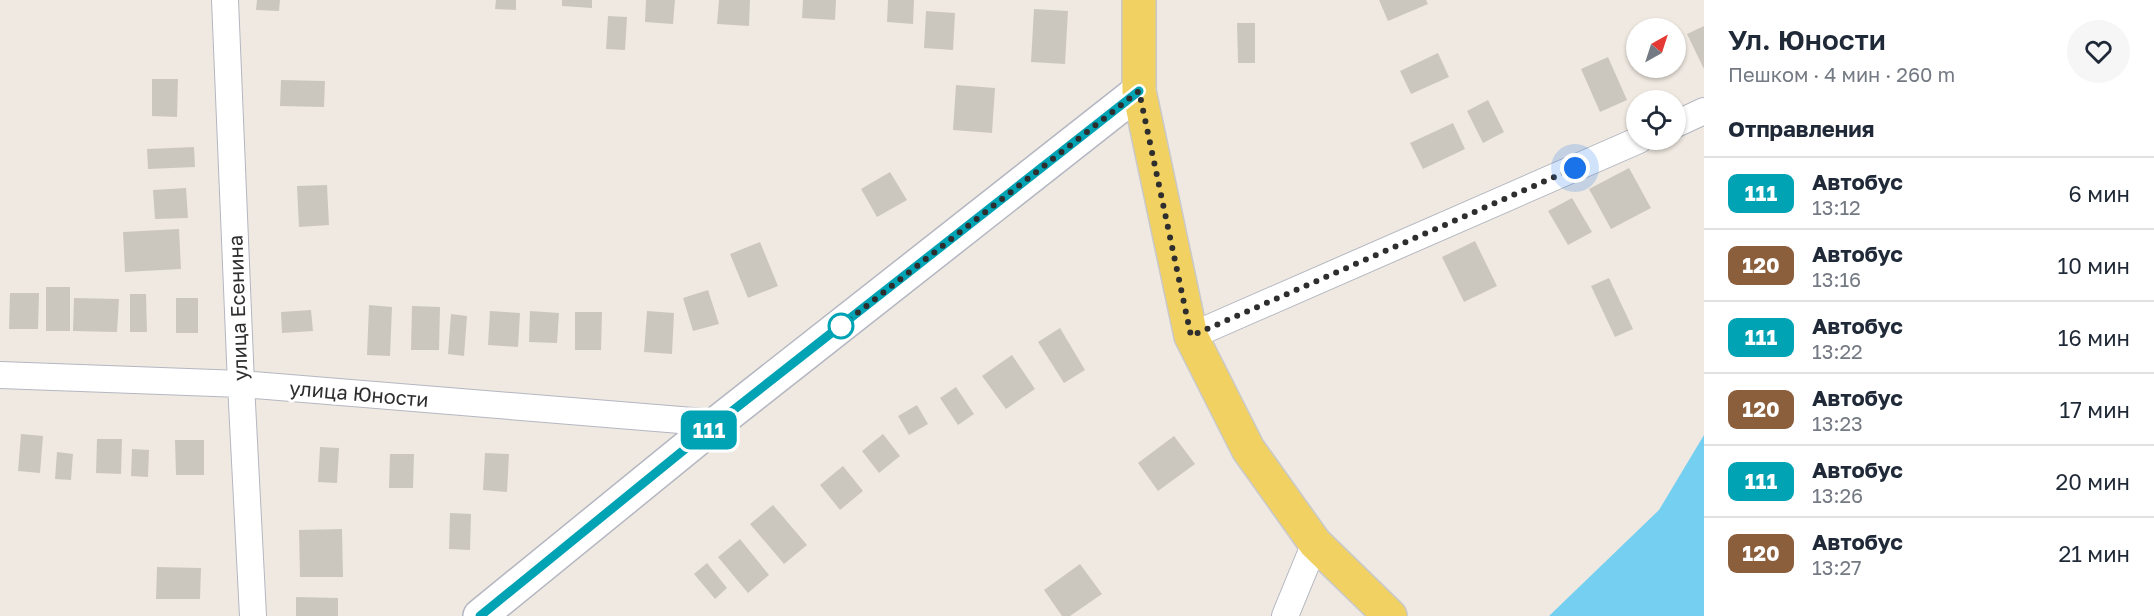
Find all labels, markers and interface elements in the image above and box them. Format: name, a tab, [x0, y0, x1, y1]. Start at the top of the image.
north arrow	[1626, 18, 1686, 78]
map controls	[1626, 18, 1686, 150]
button: heart	[2067, 20, 2130, 83]
text: Ул. Юности	[1728, 23, 1886, 56]
text: Пешком · 4 мин · 260 m	[1728, 62, 1955, 86]
button: locate	[1626, 90, 1686, 150]
text: Отправления	[1728, 115, 1874, 142]
your location	[1560, 153, 1590, 183]
text: Автобус	[1812, 168, 1903, 195]
text: 111	[1745, 180, 1777, 206]
text: 6 мин	[2069, 180, 2130, 207]
text: 13:12	[1812, 195, 1861, 219]
street label: улица Есенина	[222, 235, 252, 381]
text: Автобус	[1812, 240, 1903, 267]
text: 120	[1742, 252, 1780, 278]
text: 10 мин	[2058, 252, 2130, 279]
text: 13:16	[1812, 267, 1861, 291]
text: Автобус	[1812, 312, 1903, 339]
unlabelled marker	[828, 313, 854, 339]
text: 111	[1745, 324, 1777, 350]
text: 16 мин	[2058, 324, 2130, 351]
text: 13:22	[1812, 339, 1863, 363]
street label: улица Юности	[288, 375, 430, 411]
text: Автобус	[1812, 384, 1903, 411]
text: 120	[1742, 396, 1780, 422]
text: 17 мин	[2059, 396, 2130, 423]
line badge: 111	[674, 410, 744, 450]
text: 13:23	[1812, 411, 1863, 435]
text: 111	[693, 417, 725, 443]
text: Автобус	[1812, 456, 1903, 483]
text: 111	[1745, 468, 1777, 494]
text: 20 мин	[2055, 468, 2130, 495]
text: 13:26	[1812, 483, 1863, 507]
text: Автобус	[1812, 528, 1903, 555]
text: 120	[1742, 540, 1780, 566]
text: 21 мин	[2058, 540, 2130, 567]
text: 13:27	[1812, 555, 1862, 579]

